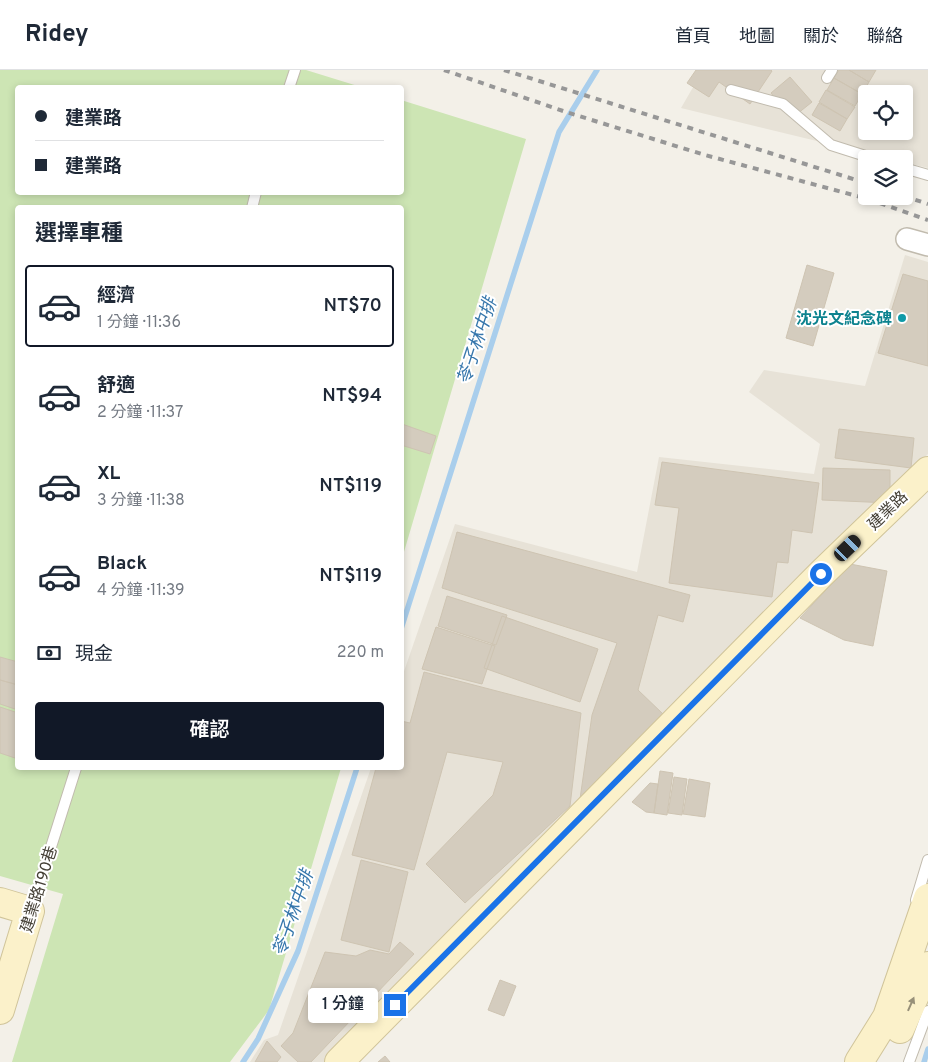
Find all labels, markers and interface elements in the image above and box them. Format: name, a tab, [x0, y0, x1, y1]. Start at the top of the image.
text: Ridey	[25, 20, 89, 50]
text: 首頁	[675, 26, 711, 49]
text: 地圖	[739, 26, 775, 49]
text: 關於	[803, 26, 839, 49]
text: 聯絡	[867, 26, 903, 49]
map controls	[858, 85, 913, 205]
button: locate	[858, 85, 913, 140]
text: 建業路	[65, 107, 122, 131]
button: layers	[858, 150, 913, 205]
text: 建業路	[65, 155, 122, 179]
text: 選擇車種	[35, 221, 123, 248]
icon: car	[37, 284, 82, 329]
text: 經濟	[97, 284, 135, 308]
water label: 苓子林中排	[454, 293, 504, 388]
text: NT$70	[323, 294, 382, 318]
place label: 沈光文紀念碑	[796, 310, 892, 330]
marker: 沈光文紀念碑	[896, 312, 908, 324]
text: 1 分鐘 · 11:36	[97, 313, 181, 333]
icon: car	[37, 374, 82, 419]
text: 舒適	[97, 374, 135, 398]
text: NT$94	[322, 384, 382, 408]
text: 2 分鐘 · 11:37	[97, 403, 183, 423]
text: XL	[97, 462, 120, 486]
icon: car	[37, 464, 82, 509]
text: NT$119	[319, 474, 382, 498]
street label: 建業路	[864, 488, 913, 535]
text: 3 分鐘 · 11:38	[97, 491, 185, 511]
car	[831, 532, 864, 564]
text: Black	[97, 552, 147, 576]
icon: car	[37, 554, 82, 599]
route start	[810, 563, 832, 585]
text: NT$119	[319, 564, 382, 588]
text: 4 分鐘 · 11:39	[97, 581, 185, 601]
icon: cash	[35, 639, 63, 667]
text: 現金	[75, 643, 113, 667]
text: 220 m	[337, 643, 384, 663]
button: 確認	[35, 702, 384, 760]
street label: 建業路190巷	[17, 844, 63, 935]
water label: 苓子林中排	[269, 865, 321, 960]
callout: 1 分鐘	[308, 988, 378, 1022]
route end	[384, 994, 406, 1016]
text: 1 分鐘	[322, 995, 364, 1015]
one-way arrow	[907, 997, 915, 1011]

